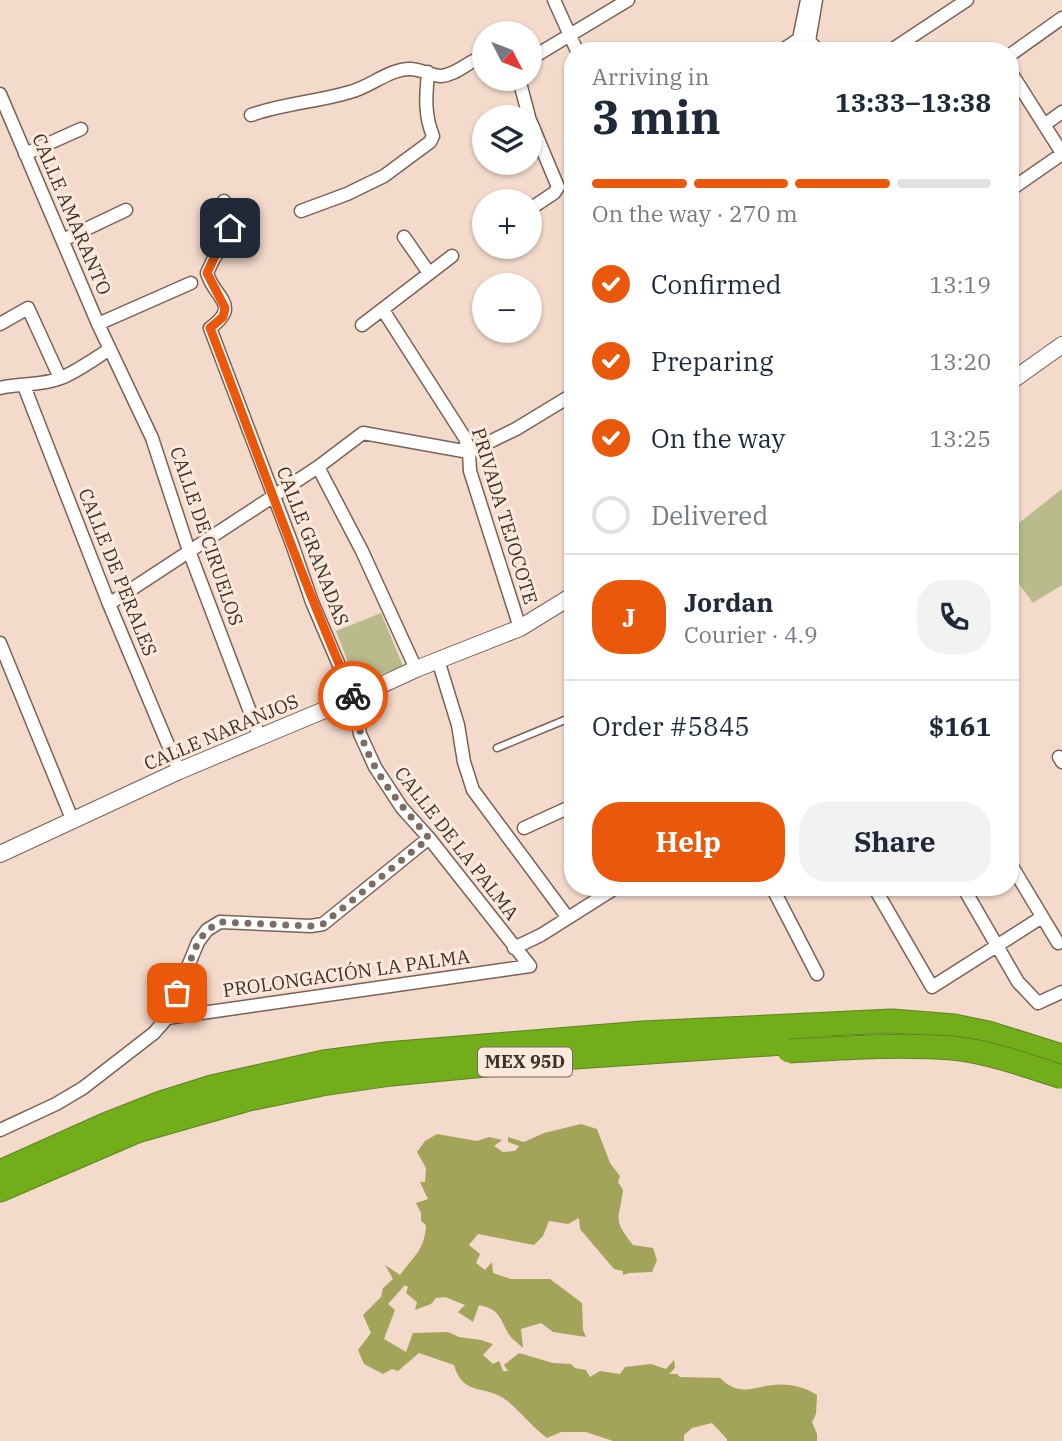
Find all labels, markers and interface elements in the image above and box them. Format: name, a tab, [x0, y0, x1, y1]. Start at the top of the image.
north arrow	[472, 21, 542, 91]
map controls	[472, 21, 542, 343]
text: Arriving in	[592, 61, 709, 91]
text: 13:33–13:38	[835, 85, 991, 119]
text: 3 min	[592, 87, 721, 147]
button: layers	[472, 105, 542, 175]
street label: CALLE AMARANTO	[27, 129, 117, 299]
button: +	[472, 189, 542, 259]
pin	[200, 198, 260, 258]
text: On the way · 270 m	[592, 198, 798, 228]
icon: home	[211, 209, 249, 247]
icon: check	[592, 265, 630, 303]
text: Confirmed	[651, 267, 782, 301]
text: 13:19	[929, 269, 991, 299]
button: −	[472, 273, 542, 343]
icon: check	[592, 342, 630, 380]
text: Preparing	[651, 344, 773, 378]
text: 13:20	[929, 346, 991, 376]
icon: check	[592, 419, 630, 457]
text: On the way	[651, 421, 785, 455]
text: 13:25	[929, 423, 991, 453]
street label: PRIVADA TEJOCOTE	[467, 425, 543, 607]
street label: CALLE DE CIRUELOS	[165, 443, 249, 629]
street label: CALLE GRANADAS	[272, 463, 354, 629]
street label: CALLE DE PERALES	[73, 485, 163, 659]
text: Delivered	[651, 498, 768, 532]
button: phone	[917, 580, 991, 654]
text: Jordan	[684, 585, 774, 619]
text: J	[622, 600, 636, 634]
text: Courier · 4.9	[684, 619, 818, 649]
courier	[318, 661, 388, 731]
icon: bike	[334, 677, 372, 715]
street label: CALLE NARANJOS	[140, 689, 302, 775]
text: Order #5845	[592, 709, 750, 743]
text: $161	[929, 709, 991, 743]
street label: CALLE DE LA PALMA	[390, 761, 524, 925]
button: Help	[592, 802, 785, 882]
button: Share	[799, 802, 991, 882]
street label: PROLONGACIÓN LA PALMA	[221, 944, 471, 1002]
pin	[147, 963, 207, 1023]
icon: bag	[158, 974, 196, 1012]
road number: MEX 95D	[478, 1048, 572, 1077]

